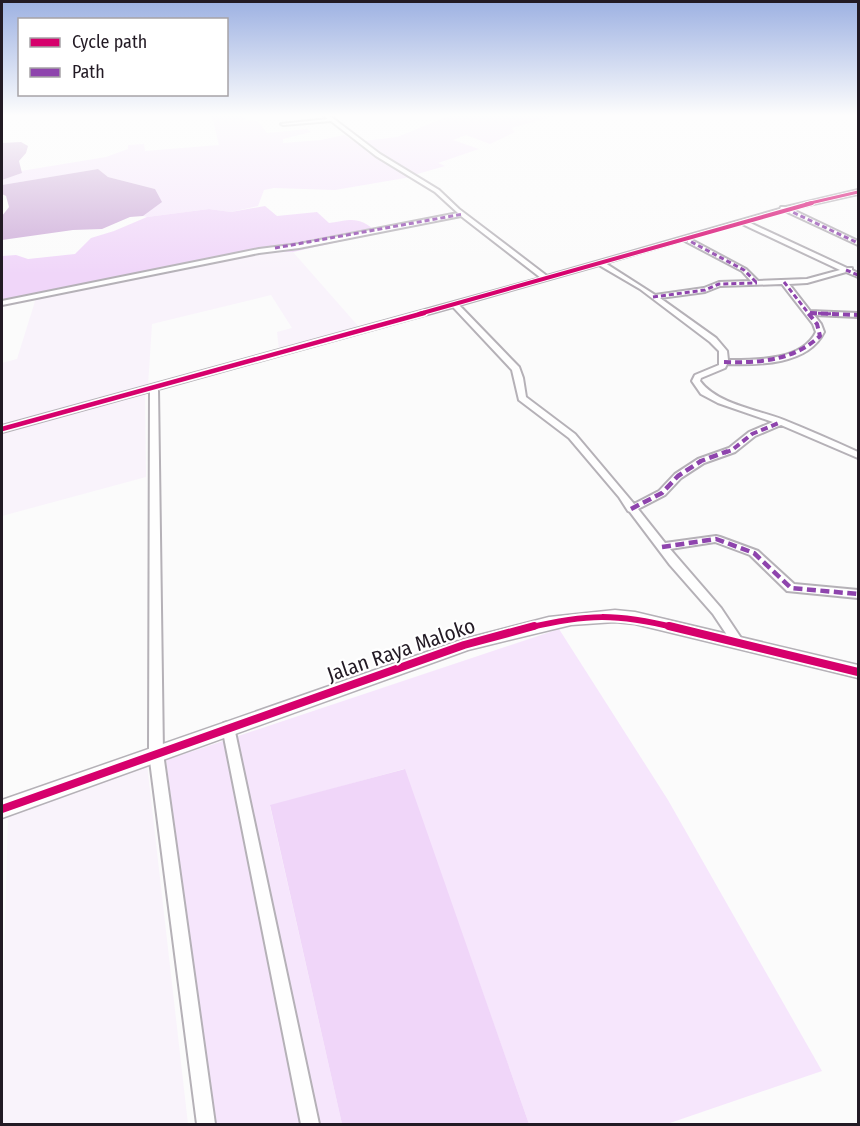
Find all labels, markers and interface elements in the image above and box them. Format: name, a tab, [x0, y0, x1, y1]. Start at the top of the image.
legend	[18, 18, 228, 96]
text: Cycle path	[72, 31, 147, 53]
text: Path	[72, 61, 105, 83]
street label: Jalan Raya Maloko	[323, 612, 479, 688]

